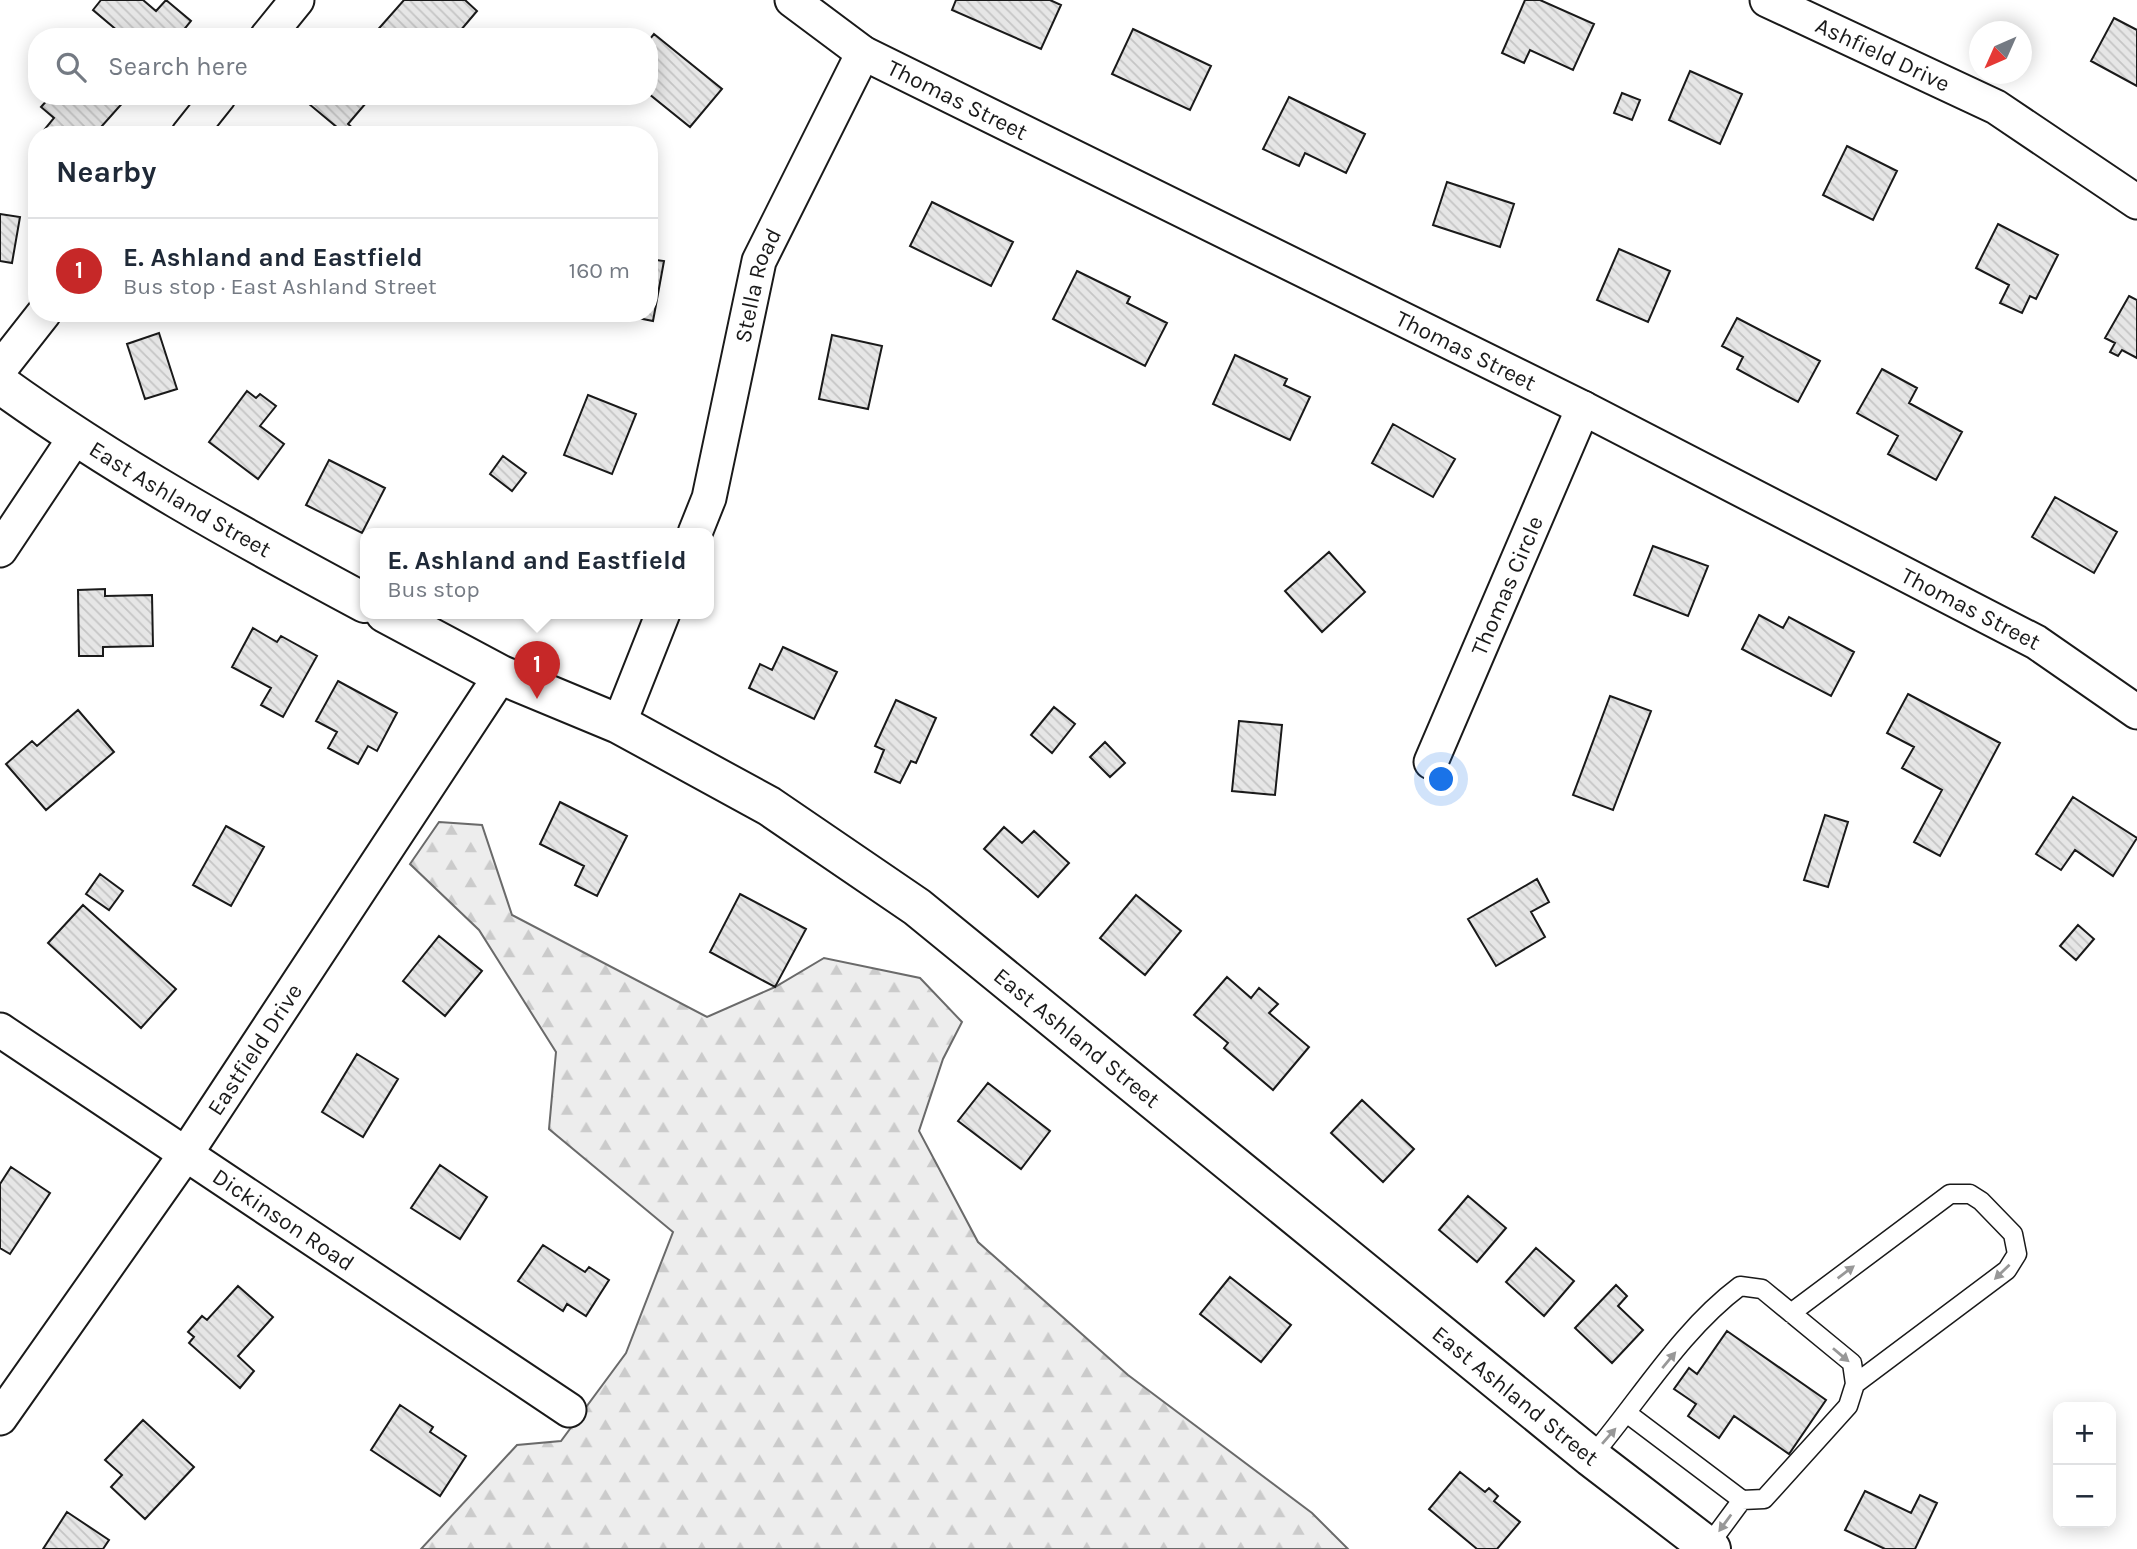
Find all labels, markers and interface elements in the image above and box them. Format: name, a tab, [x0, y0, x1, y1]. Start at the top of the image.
street label: Ashfield Drive	[1811, 12, 1954, 98]
north arrow	[1969, 21, 2032, 84]
search box	[28, 28, 658, 105]
icon: search	[52, 48, 90, 86]
text: Search here	[108, 51, 248, 82]
street label: Thomas Street	[883, 54, 1032, 146]
text: Nearby	[56, 154, 156, 190]
street label: Stella Road	[729, 224, 787, 345]
text: E. Ashland and Eastfield	[123, 242, 423, 273]
text: 1	[75, 257, 83, 284]
text: 160 m	[569, 257, 630, 284]
text: Bus stop · East Ashland Street	[123, 273, 437, 300]
street label: Thomas Street	[1391, 305, 1541, 397]
street label: East Ashland Street	[84, 435, 276, 563]
street label: Thomas Circle	[1465, 512, 1549, 660]
popup	[360, 528, 714, 619]
text: E. Ashland and Eastfield	[387, 545, 687, 576]
street label: Thomas Street	[1897, 562, 2045, 656]
text: Bus stop	[387, 576, 480, 603]
pin: 1	[514, 641, 560, 699]
your location	[1424, 762, 1458, 796]
street label: East Ashland Street	[988, 962, 1165, 1114]
street label: Eastfield Drive	[202, 979, 308, 1121]
street label: Dickinson Road	[207, 1163, 359, 1277]
one-way arrow	[1994, 1263, 2011, 1280]
one-way arrow	[1837, 1265, 1855, 1279]
street label: East Ashland Street	[1427, 1320, 1604, 1472]
one-way arrow	[1832, 1347, 1850, 1362]
one-way arrow	[1662, 1351, 1677, 1369]
map controls	[2053, 1402, 2116, 1528]
button: +	[2053, 1402, 2116, 1465]
one-way arrow	[1601, 1427, 1616, 1444]
button: −	[2053, 1465, 2116, 1528]
one-way arrow	[1718, 1514, 1732, 1532]

